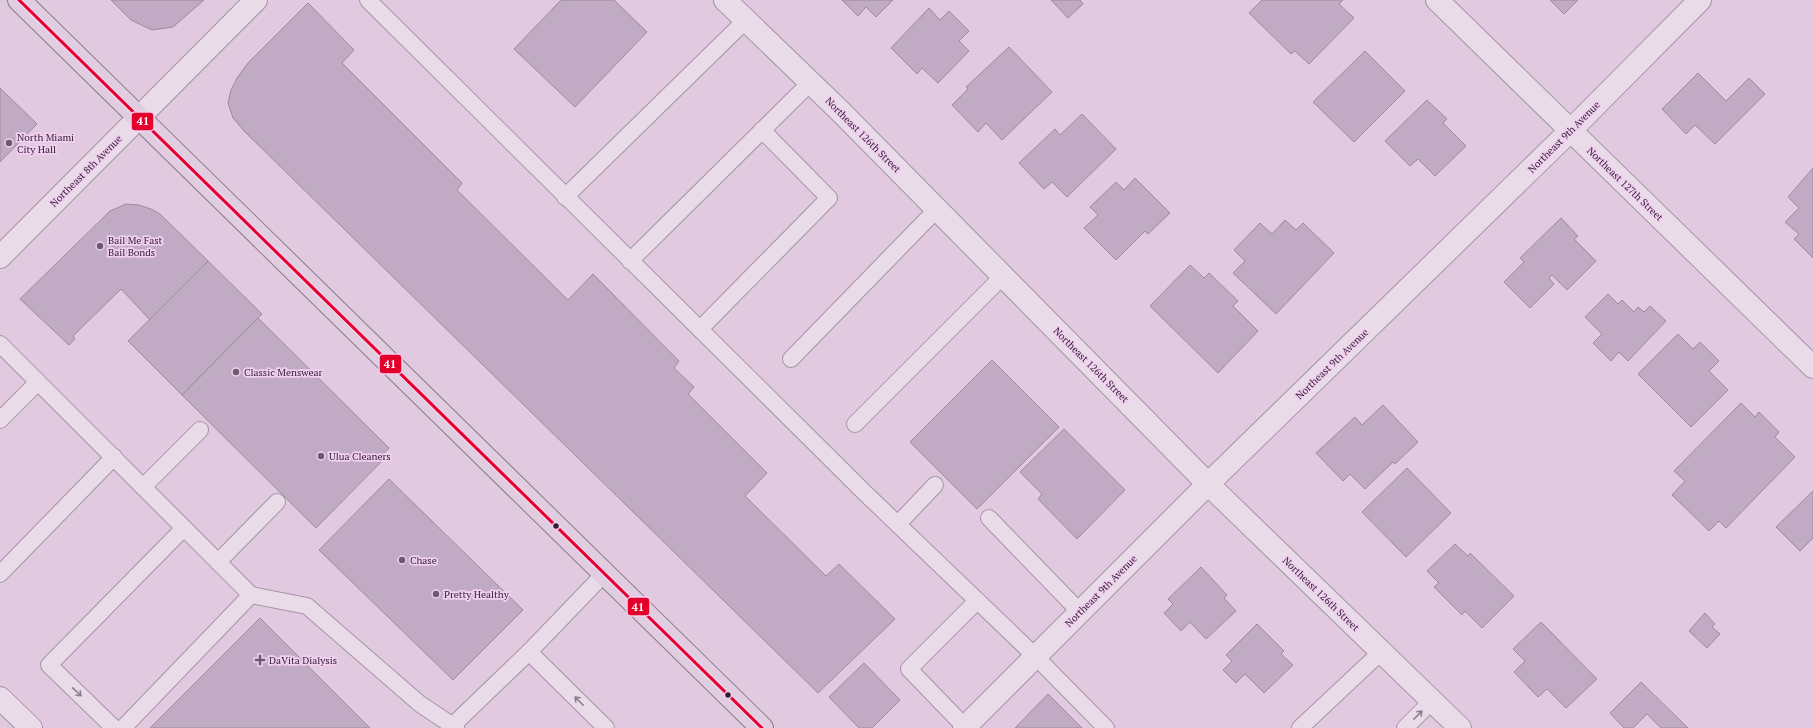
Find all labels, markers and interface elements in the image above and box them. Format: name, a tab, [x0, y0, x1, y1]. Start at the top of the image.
street label: Northeast 126th Street	[823, 95, 904, 176]
street label: Northeast 9th Avenue	[1525, 98, 1603, 176]
line badge: 41	[131, 112, 154, 131]
text: 41	[137, 114, 149, 128]
place label: North Miami City Hall	[17, 131, 74, 156]
street label: Northeast 8th Avenue	[47, 132, 125, 210]
marker: North Miami City Hall	[4, 138, 14, 148]
street label: Northeast 127th Street	[1584, 144, 1666, 224]
place label: Bail Me Fast Bail Bonds	[108, 234, 163, 259]
marker: Bail Me Fast Bail Bonds	[95, 241, 105, 251]
street label: Northeast 126th Street	[1051, 325, 1132, 406]
street label: Northeast 9th Avenue	[1293, 326, 1371, 402]
line badge: 41	[379, 354, 402, 374]
text: 41	[384, 357, 396, 371]
place label: Classic Menswear	[244, 366, 322, 379]
marker: Classic Menswear	[231, 367, 241, 377]
place label: Ulua Cleaners	[329, 450, 391, 463]
marker: Ulua Cleaners	[316, 451, 326, 461]
unlabelled marker	[551, 521, 561, 531]
street label: Northeast 9th Avenue	[1062, 552, 1140, 630]
place label: Chase	[410, 554, 437, 567]
street label: Northeast 126th Street	[1280, 554, 1362, 634]
marker: Chase	[397, 555, 407, 565]
place label: Pretty Healthy	[444, 588, 510, 601]
marker: Pretty Healthy	[431, 589, 441, 599]
line badge: 41	[627, 597, 650, 616]
text: 41	[632, 600, 644, 614]
marker: DaVita Dialysis	[254, 654, 266, 666]
place label: DaVita Dialysis	[269, 654, 337, 667]
one-way arrow	[72, 687, 82, 697]
unlabelled marker	[723, 690, 733, 700]
one-way arrow	[574, 696, 584, 706]
one-way arrow	[1413, 710, 1423, 720]

